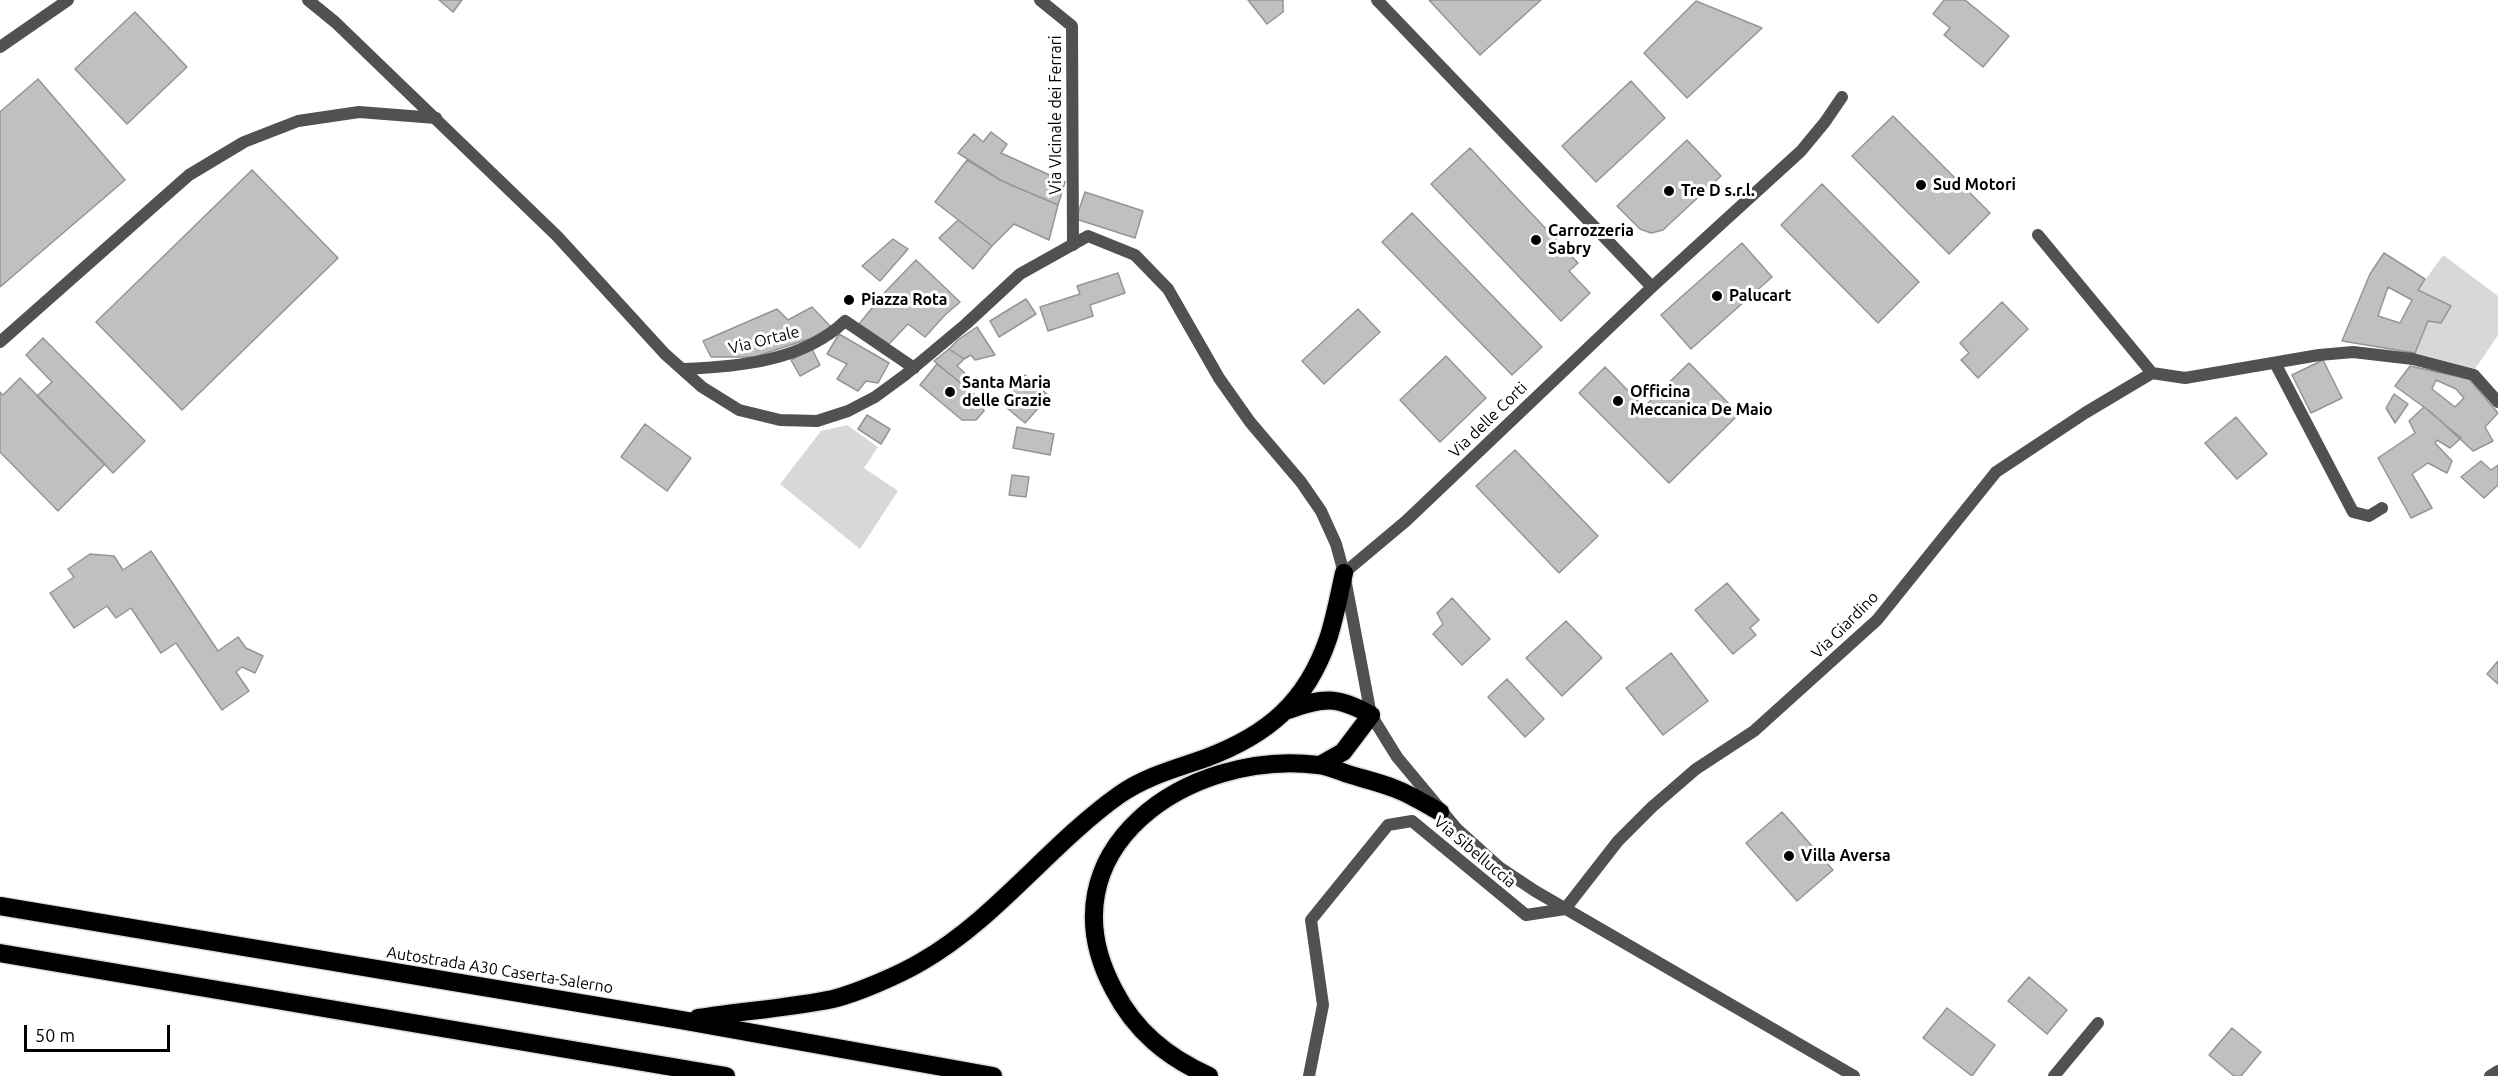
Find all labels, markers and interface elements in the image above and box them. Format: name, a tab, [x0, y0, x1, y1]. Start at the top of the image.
street label: Via VIcinale dei Ferrari	[1046, 35, 1066, 195]
place label: Sud Motori	[1933, 175, 2016, 195]
marker: Sud Motori	[1914, 178, 1928, 192]
place label: Tre D s.r.l.	[1681, 181, 1755, 201]
marker: Tre D s.r.l.	[1662, 184, 1676, 198]
place label: Carrozzeria Sabry	[1548, 221, 1634, 259]
marker: Carrozzeria Sabry	[1529, 233, 1543, 247]
place label: Palucart	[1729, 286, 1791, 306]
marker: Palucart	[1710, 289, 1724, 303]
place label: Piazza Rota	[861, 290, 947, 310]
marker: Piazza Rota	[842, 293, 856, 307]
street label: Via Ortale	[727, 322, 801, 358]
place label: Santa Maria delle Grazie	[962, 373, 1051, 411]
street label: Via delle Corti	[1445, 378, 1531, 462]
place label: Officina Meccanica De Maio	[1630, 382, 1773, 420]
marker: Santa Maria delle Grazie	[943, 385, 957, 399]
marker: Officina Meccanica De Maio	[1611, 394, 1625, 408]
street label: Via Giardino	[1807, 587, 1883, 663]
street label: Via Sibelluccia	[1430, 812, 1520, 892]
place label: Villa Aversa	[1801, 846, 1891, 866]
marker: Villa Aversa	[1782, 849, 1796, 863]
street label: Autostrada A30 Caserta-Salerno	[385, 943, 615, 997]
scale bar	[27, 1013, 172, 1051]
text: 50 m	[35, 1025, 75, 1045]

